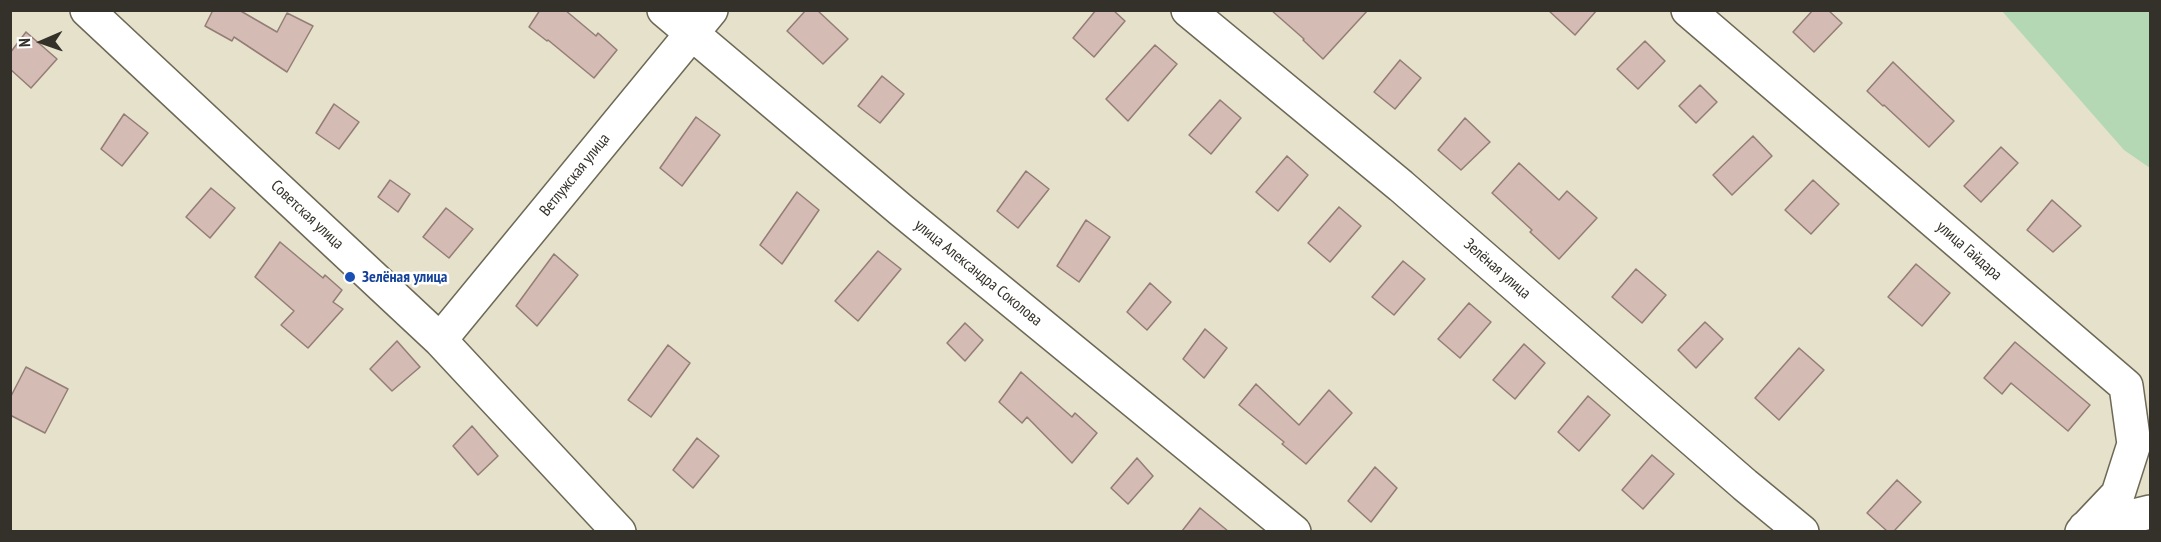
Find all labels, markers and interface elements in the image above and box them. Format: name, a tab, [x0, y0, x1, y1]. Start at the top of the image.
north arrow	[12, 12, 72, 72]
text: N	[14, 38, 34, 47]
street label: Ветлужская улица	[536, 130, 614, 220]
street label: Советская улица	[267, 176, 347, 254]
street label: улица Александра Соколова	[910, 216, 1046, 330]
street label: улица Гайдара	[1932, 217, 2006, 285]
street label: Зелёная улица	[1460, 235, 1534, 303]
place label: Зелёная улица	[362, 267, 447, 287]
marker: Зелёная улица	[343, 270, 357, 284]

